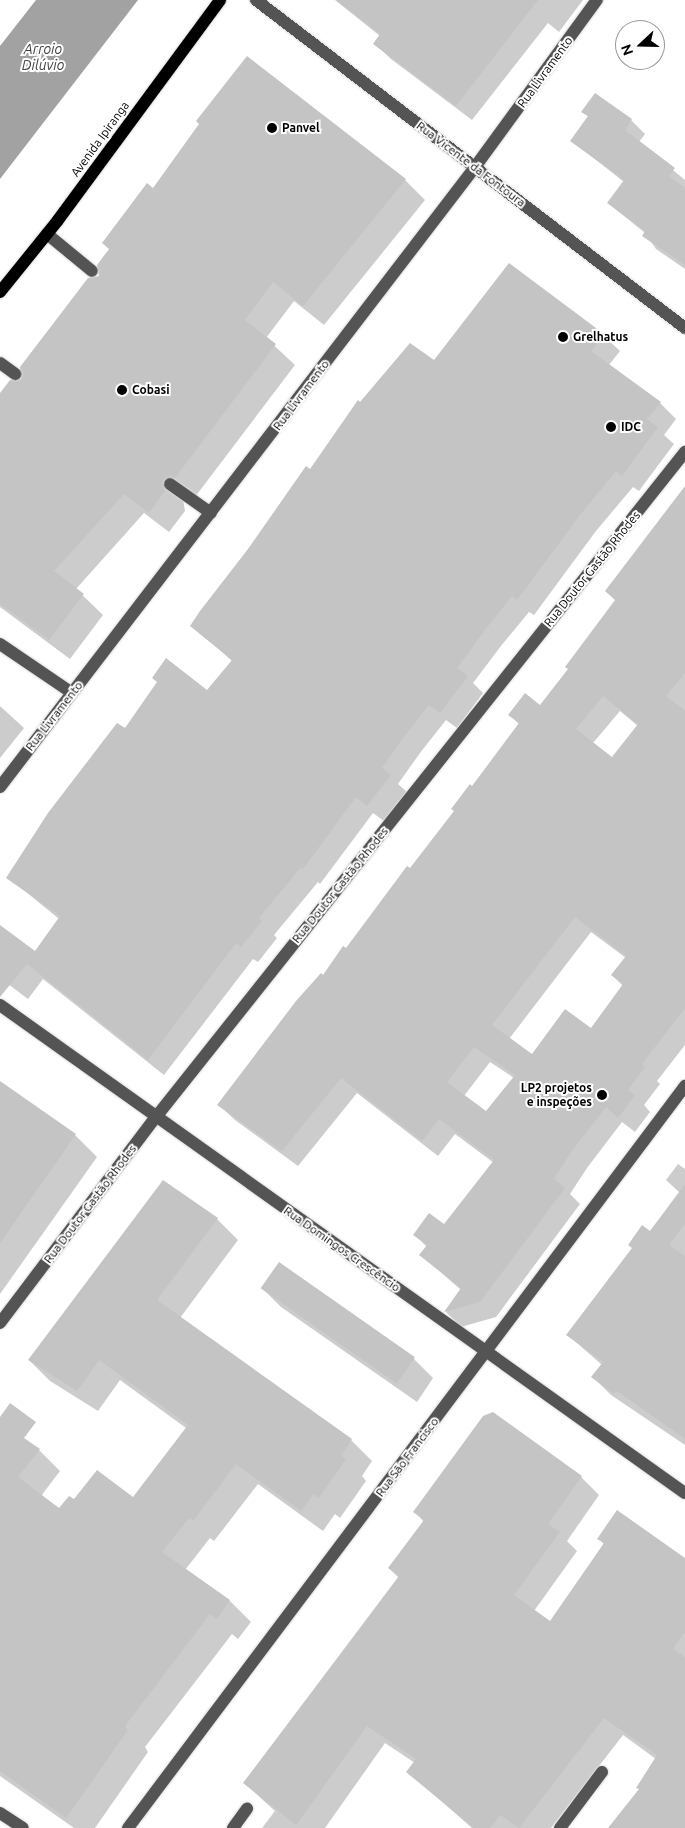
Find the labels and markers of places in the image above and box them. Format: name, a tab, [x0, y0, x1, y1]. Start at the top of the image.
place label: Panvel	[282, 121, 320, 135]
marker: Panvel	[266, 122, 278, 134]
place label: Grelhatus	[573, 330, 628, 344]
marker: Grelhatus	[557, 331, 569, 343]
place label: Cobasi	[132, 383, 169, 397]
marker: Cobasi	[116, 384, 128, 396]
place label: IDC	[621, 420, 641, 434]
marker: IDC	[605, 421, 617, 433]
place label: LP2 projetos e inspeções	[521, 1081, 592, 1109]
marker: LP2 projetos e inspeções	[596, 1089, 608, 1101]

